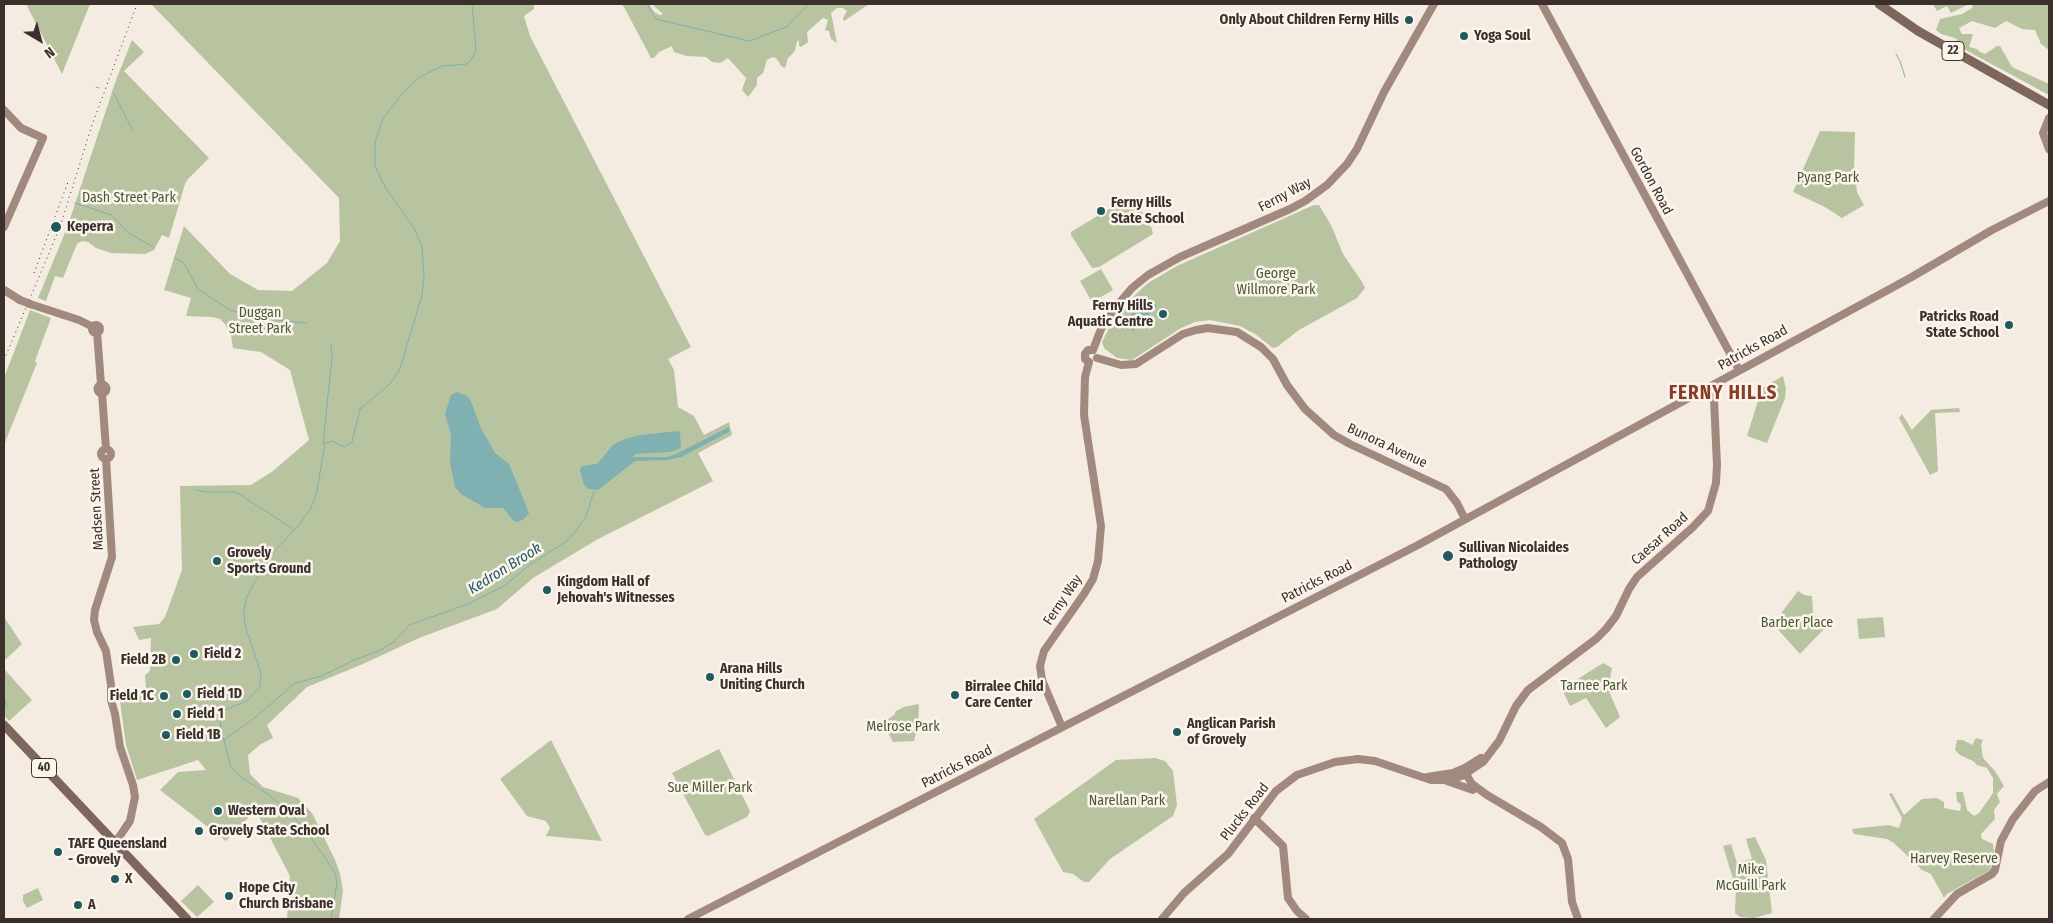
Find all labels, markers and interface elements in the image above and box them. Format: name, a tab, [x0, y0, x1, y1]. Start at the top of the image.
place label: Only About Children Ferny Hills	[1220, 12, 1399, 28]
marker: Only About Children Ferny Hills	[1403, 14, 1415, 26]
north arrow	[15, 15, 65, 65]
place label: Yoga Soul	[1474, 28, 1530, 44]
marker: Yoga Soul	[1458, 30, 1470, 42]
road number: 22	[1942, 41, 1964, 60]
text: N	[41, 43, 58, 62]
street label: Gordon Road	[1626, 144, 1676, 218]
park label: Pyang Park	[1797, 170, 1859, 186]
street label: Ferny Way	[1256, 174, 1314, 216]
park label: Dash Street Park	[82, 190, 176, 206]
place label: Ferny Hills State School	[1111, 195, 1184, 228]
marker: Ferny Hills State School	[1095, 205, 1107, 217]
place label: Keperra	[67, 219, 113, 235]
marker: Keperra	[49, 220, 63, 234]
park label: George Willmore Park	[1236, 266, 1316, 298]
place label: Ferny Hills Aquatic Centre	[1068, 298, 1153, 331]
park label: Duggan Street Park	[229, 305, 291, 338]
marker: Ferny Hills Aquatic Centre	[1157, 308, 1169, 320]
place label: Patricks Road State School	[1920, 309, 1999, 342]
marker: Patricks Road State School	[2003, 319, 2015, 331]
street label: Patricks Road	[1715, 322, 1791, 374]
district label: FERNY HILLS	[1667, 383, 1779, 405]
street label: Bunora Avenue	[1344, 420, 1430, 472]
street label: Madsen Street	[86, 467, 108, 551]
street label: Caesar Road	[1628, 509, 1692, 569]
water label: Kedron Brook	[465, 539, 545, 599]
place label: Sullivan Nicolaides Pathology	[1459, 540, 1569, 572]
place label: Grovely Sports Ground	[227, 545, 311, 578]
marker: Sullivan Nicolaides Pathology	[1441, 549, 1455, 563]
marker: Grovely Sports Ground	[211, 555, 223, 567]
street label: Patricks Road	[1279, 557, 1355, 607]
street label: Ferny Way	[1040, 572, 1086, 628]
place label: Kingdom Hall of Jehovah's Witnesses	[557, 574, 675, 606]
marker: Kingdom Hall of Jehovah's Witnesses	[541, 584, 553, 596]
park label: Barber Place	[1761, 615, 1833, 631]
place label: Field 2	[204, 646, 241, 662]
marker: Field 2	[188, 648, 200, 660]
place label: Field 2B	[121, 652, 166, 668]
marker: Field 2B	[170, 654, 182, 666]
place label: Arana Hills Uniting Church	[720, 661, 805, 694]
marker: Arana Hills Uniting Church	[704, 671, 716, 683]
park label: Tarnee Park	[1561, 678, 1627, 694]
place label: Birralee Child Care Center	[965, 679, 1044, 712]
place label: Field 1D	[197, 686, 242, 702]
place label: Field 1C	[110, 688, 154, 704]
marker: Field 1D	[181, 688, 193, 700]
marker: Birralee Child Care Center	[949, 689, 961, 701]
marker: Field 1C	[158, 690, 170, 702]
place label: Field 1	[187, 706, 224, 722]
marker: Field 1	[171, 708, 183, 720]
place label: Anglican Parish of Grovely	[1187, 716, 1276, 749]
park label: Melrose Park	[866, 719, 940, 735]
marker: Anglican Parish of Grovely	[1171, 726, 1183, 738]
place label: Field 1B	[176, 727, 221, 743]
marker: Field 1B	[160, 729, 172, 741]
street label: Patricks Road	[919, 742, 995, 792]
road number: 40	[32, 758, 56, 778]
park label: Sue Miller Park	[667, 780, 753, 796]
street label: Plucks Road	[1217, 780, 1273, 844]
park label: Narellan Park	[1089, 793, 1165, 809]
place label: Western Oval	[228, 803, 305, 819]
marker: Western Oval	[212, 805, 224, 817]
place label: Grovely State School	[209, 823, 329, 839]
marker: Grovely State School	[193, 825, 205, 837]
place label: TAFE Queensland - Grovely	[68, 836, 167, 869]
marker: TAFE Queensland - Grovely	[52, 846, 64, 858]
park label: Harvey Reserve	[1910, 851, 1998, 867]
park label: Mike McGuill Park	[1716, 862, 1786, 894]
place label: X	[125, 871, 132, 887]
marker: X	[109, 873, 121, 885]
place label: Hope City Church Brisbane	[239, 880, 333, 912]
marker: Hope City Church Brisbane	[223, 890, 235, 902]
place label: A	[88, 897, 96, 913]
marker: A	[72, 899, 84, 911]

